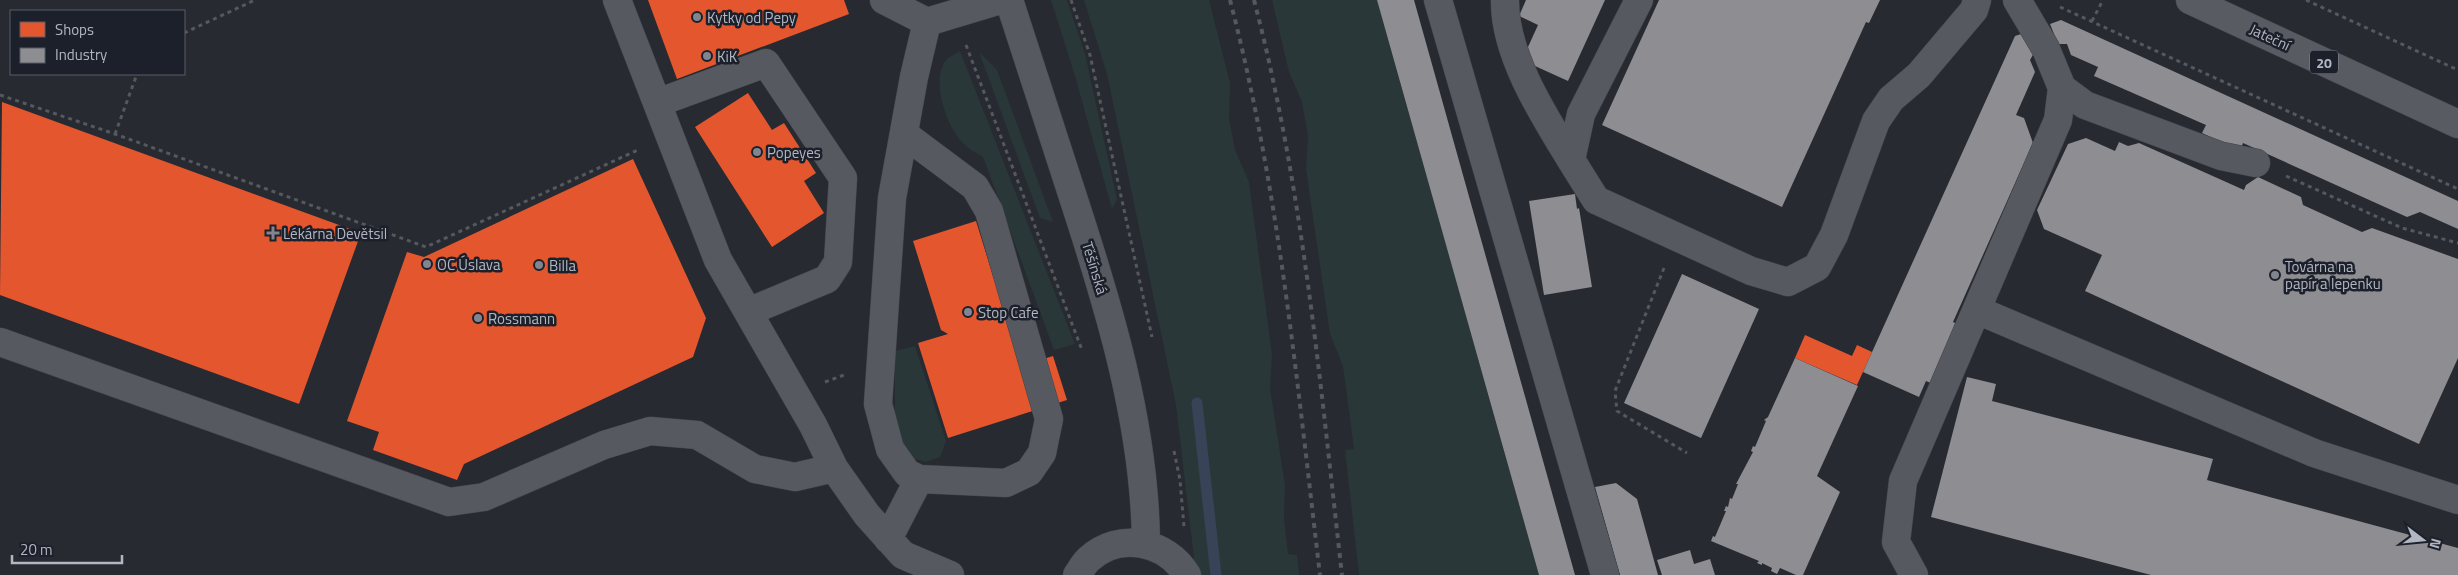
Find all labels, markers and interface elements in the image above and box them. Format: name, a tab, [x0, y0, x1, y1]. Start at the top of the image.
place label: Kytky od Pepy	[707, 6, 796, 29]
legend	[10, 10, 185, 75]
marker: Kytky od Pepy	[691, 11, 703, 23]
text: Shops	[55, 18, 94, 41]
street label: Jateční	[2246, 18, 2296, 57]
text: Industry	[55, 43, 107, 66]
place label: KiK	[717, 45, 738, 68]
marker: KiK	[701, 50, 713, 62]
road number: 20	[2310, 51, 2338, 74]
place label: Popeyes	[767, 141, 821, 164]
marker: Popeyes	[751, 146, 763, 158]
place label: Lékárna Devětsil	[283, 222, 387, 245]
marker: Lékárna Devětsil	[267, 227, 279, 239]
street label: Těšínská	[1076, 239, 1114, 298]
place label: OC Úslava	[437, 253, 501, 276]
place label: Billa	[549, 254, 576, 277]
place label: Továrna na papír a lepenku	[2285, 255, 2381, 295]
marker: OC Úslava	[421, 258, 433, 270]
marker: Billa	[533, 259, 545, 271]
marker: Továrna na papír a lepenku	[2269, 269, 2281, 281]
place label: Stop Cafe	[978, 301, 1038, 324]
marker: Stop Cafe	[962, 306, 974, 318]
place label: Rossmann	[488, 307, 555, 330]
marker: Rossmann	[472, 312, 484, 324]
north arrow	[2398, 515, 2448, 565]
scale bar	[12, 532, 122, 564]
text: N	[2425, 536, 2447, 551]
text: 20 m	[20, 538, 53, 561]

